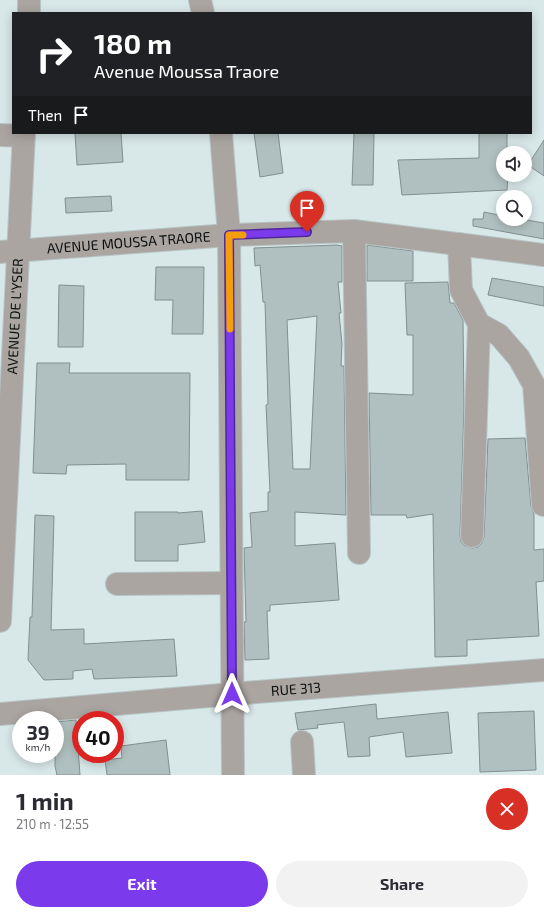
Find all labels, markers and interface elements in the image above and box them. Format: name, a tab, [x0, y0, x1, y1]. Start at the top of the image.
text: 180 m	[94, 26, 172, 60]
icon: right	[28, 28, 80, 80]
text: Avenue Moussa Traore	[94, 60, 279, 82]
icon: arrive	[70, 104, 92, 126]
text: Then	[28, 106, 62, 124]
map controls	[496, 146, 532, 226]
button: sound	[496, 146, 532, 182]
button: search	[496, 190, 532, 226]
pin	[290, 191, 324, 232]
icon: arrive	[296, 197, 318, 219]
street label: AVENUE MOUSSA TRAORE	[46, 227, 211, 256]
street label: AVENUE DE L'YSER	[3, 258, 26, 375]
position arrow	[211, 673, 253, 715]
street label: RUE 313	[270, 678, 322, 699]
speed limit sign: 40	[72, 711, 124, 763]
text: 39	[26, 720, 50, 744]
text: km/h	[26, 741, 50, 753]
text: 1 min	[16, 786, 74, 815]
button: close	[486, 788, 528, 830]
text: 210 m · 12:55	[16, 816, 89, 832]
button: Exit	[16, 861, 268, 907]
button: Share	[276, 861, 528, 907]

